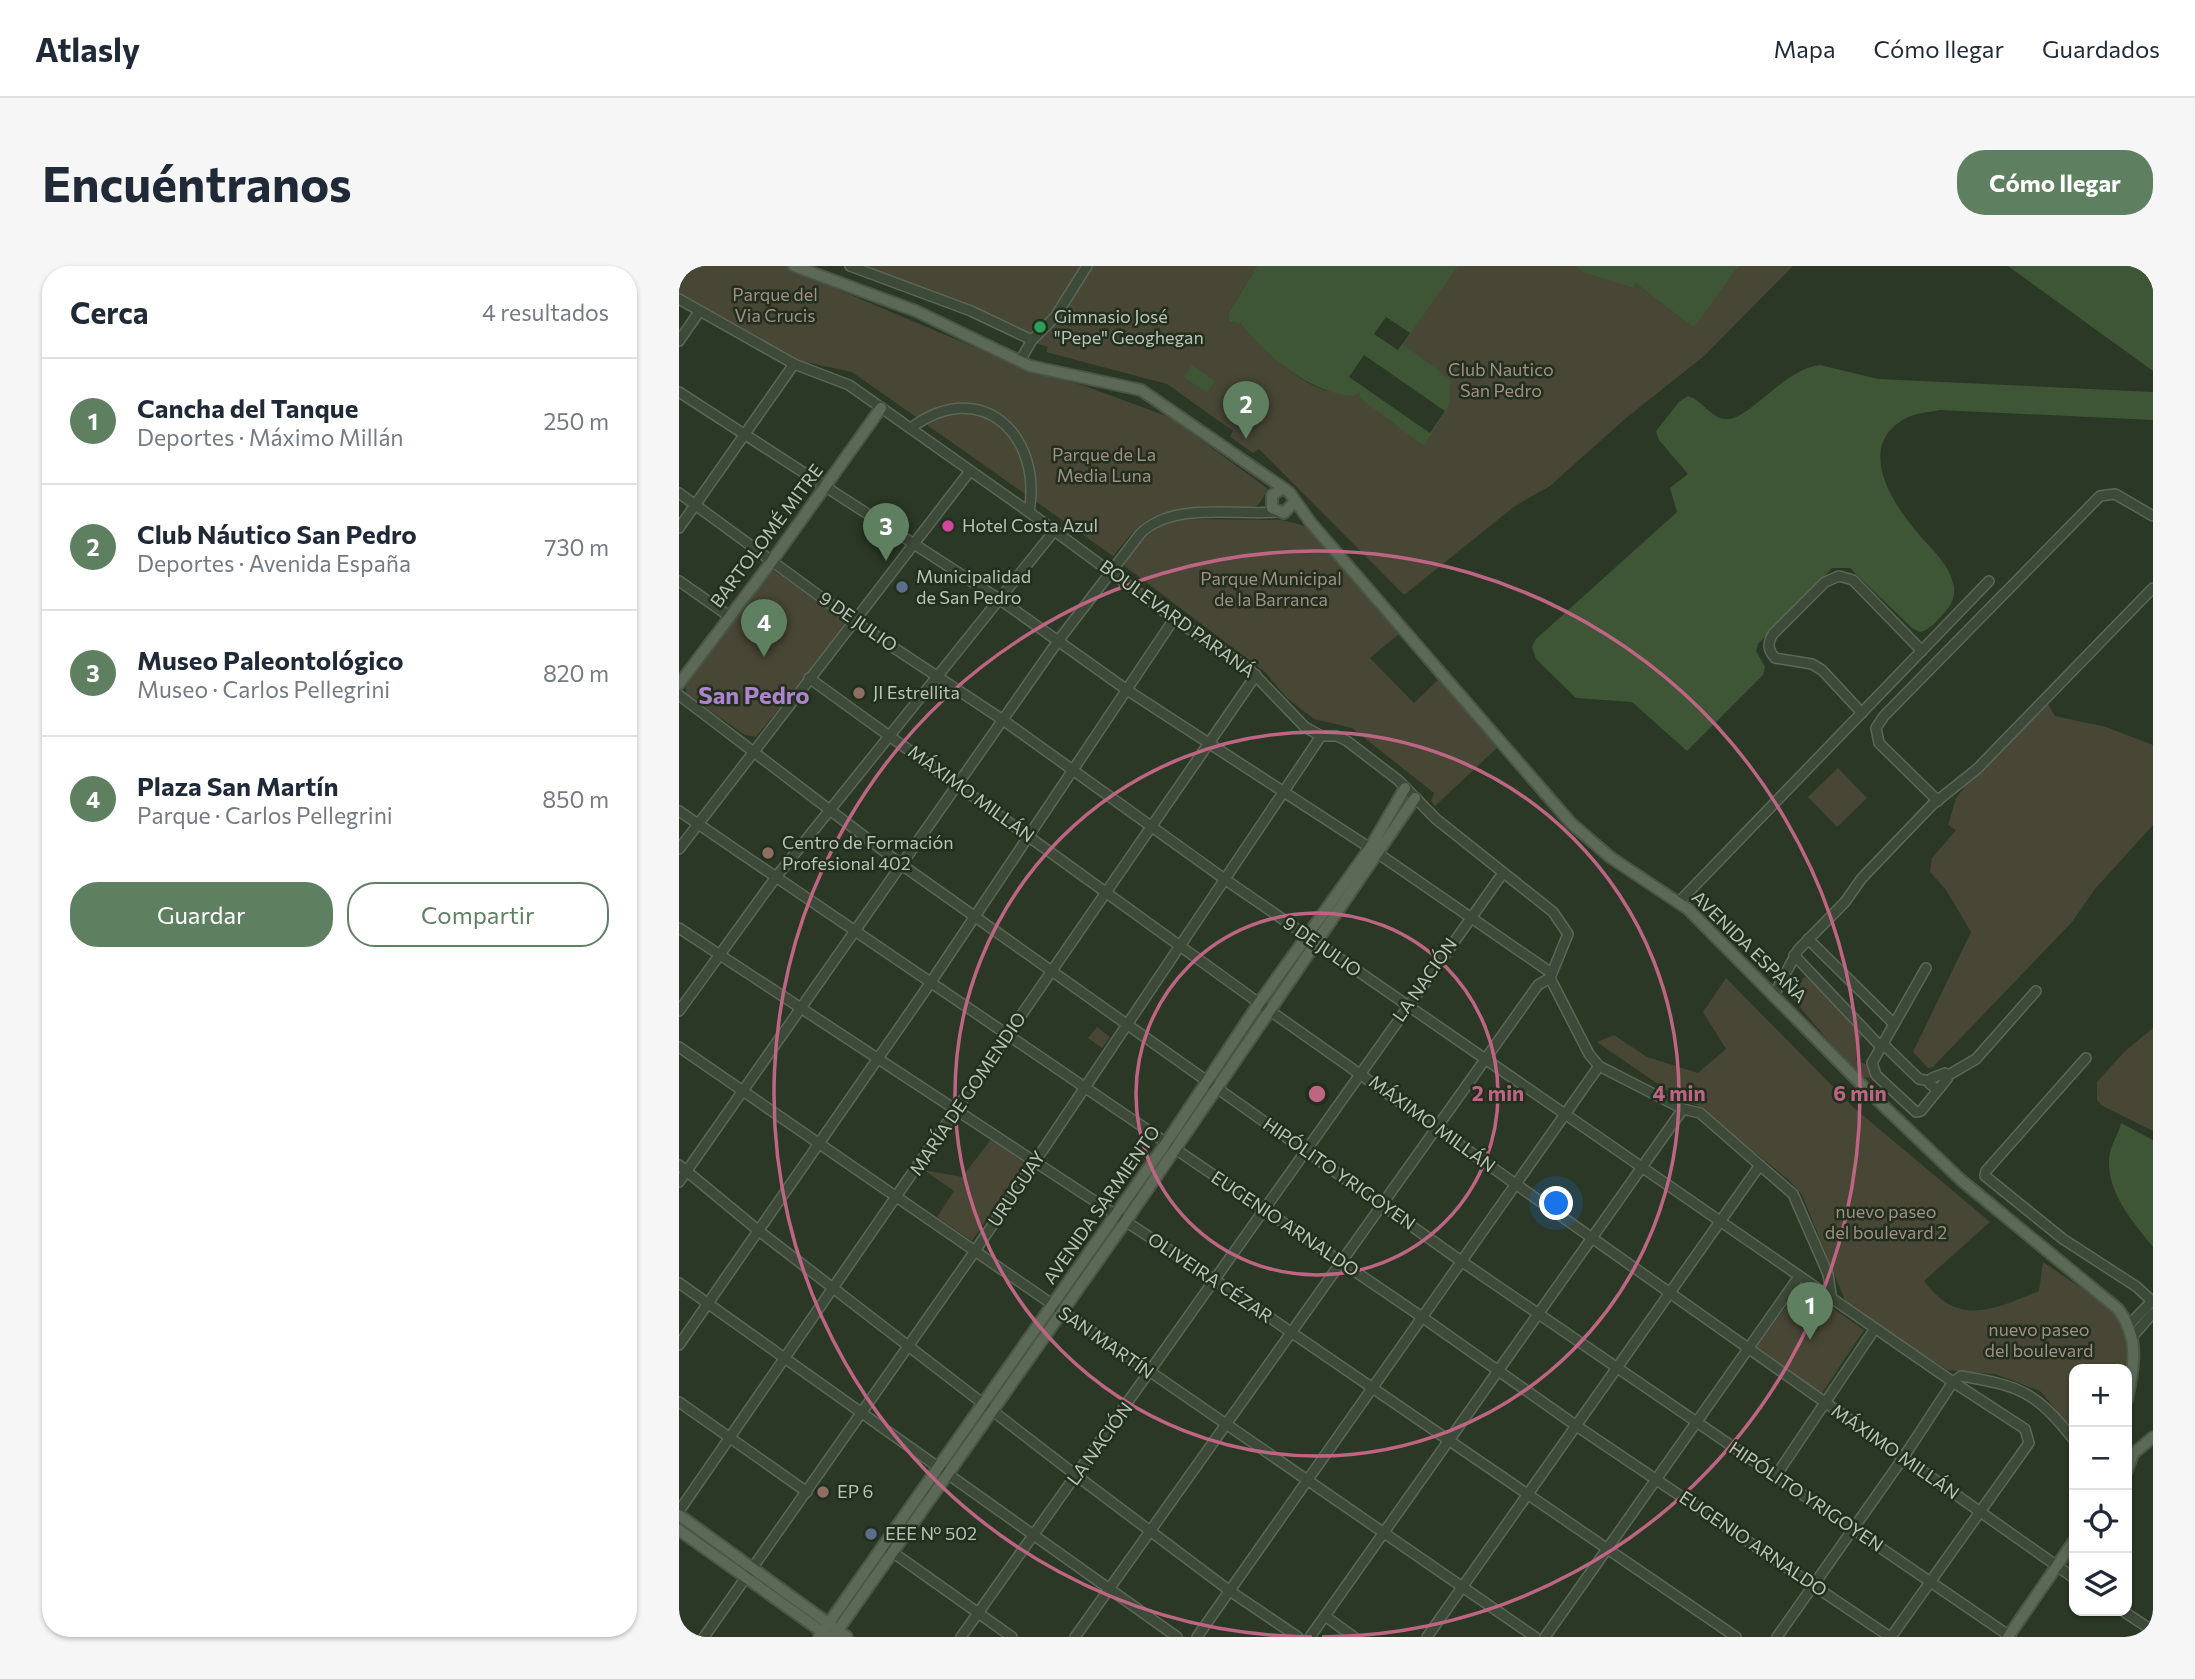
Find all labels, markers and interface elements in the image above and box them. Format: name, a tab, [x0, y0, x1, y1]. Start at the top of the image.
text: Atlasly	[35, 28, 140, 69]
text: Mapa	[1773, 34, 1836, 63]
text: Cómo llegar	[1874, 34, 2004, 63]
text: Guardados	[2042, 34, 2160, 63]
button: Cómo llegar	[1957, 150, 2153, 215]
text: Encuéntranos	[42, 152, 352, 212]
park label: Parque del Via Crucis	[732, 283, 818, 326]
text: Cerca	[70, 293, 149, 330]
text: 4 resultados	[482, 298, 609, 326]
place label: Gimnasio José "Pepe" Geoghegan	[1054, 305, 1204, 348]
marker: Gimnasio José "Pepe" Geoghegan	[1032, 319, 1048, 335]
park label: Club Nautico San Pedro	[1448, 358, 1554, 401]
pin: 2	[1223, 381, 1269, 439]
text: Cancha del Tanque	[137, 392, 358, 423]
text: 1	[88, 407, 98, 435]
text: 250 m	[544, 407, 609, 435]
text: Deportes · Máximo Millán	[137, 423, 404, 451]
park label: Parque de La Media Luna	[1052, 443, 1156, 486]
street label: BARTOLOMÉ MITRE	[705, 459, 827, 611]
pin: 3	[863, 503, 909, 561]
place label: Hotel Costa Azul	[962, 514, 1098, 536]
text: Club Náutico San Pedro	[137, 518, 417, 549]
marker: Hotel Costa Azul	[940, 518, 956, 534]
text: 2	[86, 533, 100, 561]
text: 730 m	[544, 533, 609, 561]
text: Deportes · Avenida España	[137, 549, 411, 577]
street label: BOULEVARD PARANÁ	[1096, 555, 1259, 682]
place label: Municipalidad de San Pedro	[916, 565, 1031, 608]
park label: Parque Municipal de la Barranca	[1200, 567, 1342, 610]
marker: Municipalidad de San Pedro	[894, 579, 910, 595]
street label: 9 DE JULIO	[815, 586, 902, 656]
pin: 4	[741, 599, 787, 657]
text: Museo Paleontológico	[137, 644, 404, 675]
text: 3	[86, 659, 100, 687]
text: 820 m	[543, 659, 609, 687]
text: Museo · Carlos Pellegrini	[137, 675, 390, 703]
district label: San Pedro	[698, 680, 810, 709]
place label: JI Estrellita	[873, 681, 960, 703]
marker: JI Estrellita	[851, 685, 867, 701]
street label: MÁXIMO MILLÁN	[904, 740, 1039, 846]
text: Plaza San Martín	[137, 770, 339, 801]
text: 4	[86, 785, 100, 813]
text: 850 m	[542, 785, 609, 813]
text: Parque · Carlos Pellegrini	[137, 801, 393, 829]
place label: Centro de Formación Profesional 402	[782, 831, 954, 874]
marker: Centro de Formación Profesional 402	[760, 845, 776, 861]
button: Guardar	[70, 882, 333, 947]
button: Compartir	[347, 882, 609, 947]
street label: AVENIDA ESPAÑA	[1688, 886, 1812, 1007]
street label: 9 DE JULIO	[1279, 911, 1366, 981]
street label: LA NACIÓN	[1387, 933, 1461, 1026]
street label: MARÍA DE GOMENDIO	[904, 1008, 1030, 1179]
street label: MÁXIMO MILLÁN	[1365, 1070, 1500, 1176]
text: 2 min	[1472, 1080, 1524, 1105]
text: 4 min	[1652, 1080, 1706, 1105]
text: 6 min	[1833, 1080, 1887, 1105]
centre of rings	[1305, 1082, 1329, 1106]
street label: HIPÓLITO YRIGOYEN	[1259, 1112, 1420, 1234]
street label: AVENIDA SARMIENTO	[1038, 1121, 1164, 1288]
street label: URUGUAY	[983, 1146, 1050, 1230]
street label: EUGENIO ARNALDO	[1208, 1166, 1364, 1281]
your location	[1539, 1186, 1573, 1220]
park label: nuevo paseo del boulevard 2	[1825, 1200, 1947, 1243]
street label: OLIVEIRA CÉZAR	[1144, 1227, 1277, 1327]
pin: 1	[1787, 1282, 1833, 1340]
street label: SAN MARTÍN	[1055, 1301, 1159, 1383]
park label: nuevo paseo del boulevard	[1985, 1318, 2093, 1361]
map controls	[2069, 1364, 2132, 1616]
button: +	[2069, 1364, 2132, 1427]
street label: LA NACIÓN	[1062, 1398, 1137, 1489]
street label: MÁXIMO MILLÁN	[1827, 1399, 1964, 1503]
button: −	[2069, 1427, 2132, 1490]
street label: HIPÓLITO YRIGOYEN	[1725, 1436, 1888, 1556]
place label: EP 6	[837, 1480, 873, 1502]
marker: EP 6	[815, 1484, 831, 1500]
street label: EUGENIO ARNALDO	[1676, 1486, 1832, 1601]
button: locate	[2069, 1490, 2132, 1553]
place label: EEE Nº 502	[885, 1522, 977, 1544]
marker: EEE Nº 502	[863, 1526, 879, 1542]
button: layers	[2069, 1553, 2132, 1616]

